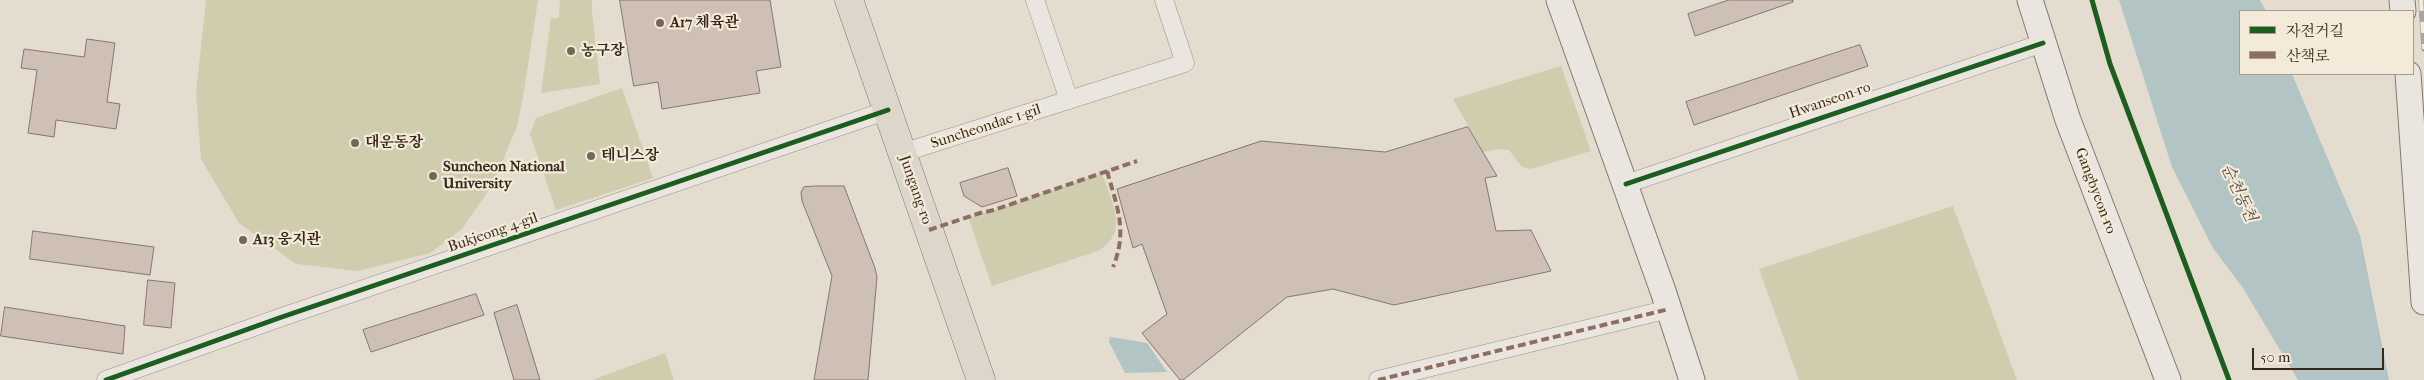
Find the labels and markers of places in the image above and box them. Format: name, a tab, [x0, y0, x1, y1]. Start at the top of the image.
place label: A17 체육관	[670, 14, 739, 32]
marker: A17 체육관	[654, 17, 666, 29]
place label: 농구장	[581, 42, 624, 60]
marker: 농구장	[565, 45, 577, 57]
place label: 대운동장	[365, 134, 423, 152]
marker: 대운동장	[349, 137, 361, 149]
place label: 테니스장	[601, 147, 659, 165]
marker: 테니스장	[585, 150, 597, 162]
place label: Suncheon National University	[443, 158, 565, 193]
marker: Suncheon National University	[427, 170, 439, 182]
place label: A13 웅지관	[253, 231, 321, 249]
marker: A13 웅지관	[237, 234, 249, 246]

